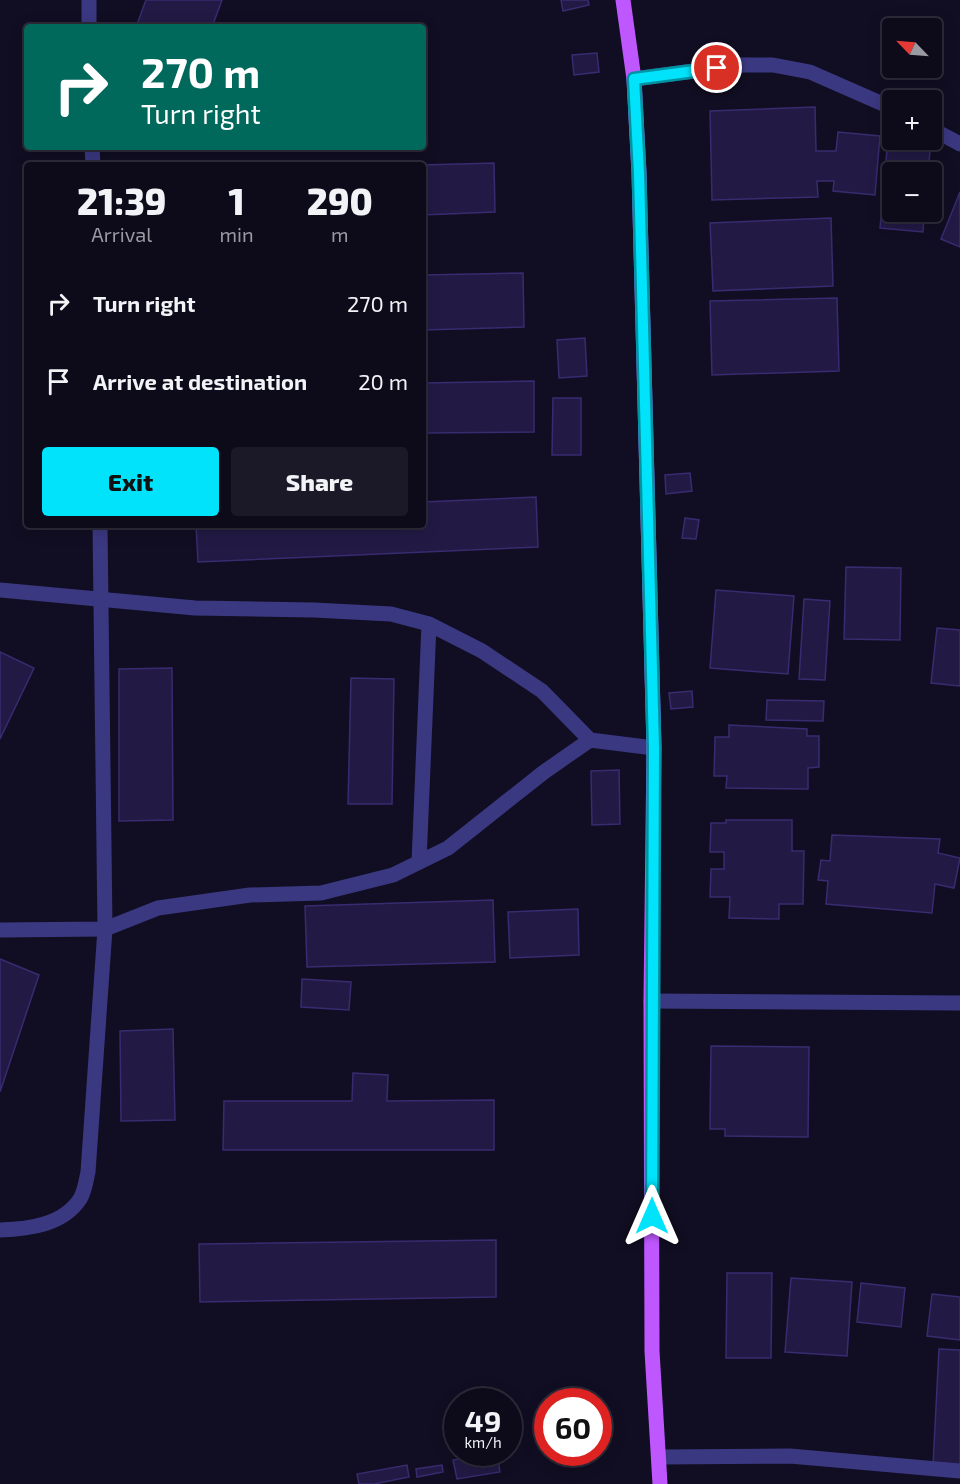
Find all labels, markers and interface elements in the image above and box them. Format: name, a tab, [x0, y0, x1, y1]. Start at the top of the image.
north arrow	[882, 18, 942, 78]
map controls	[882, 18, 942, 222]
pin	[691, 42, 742, 93]
text: 270 m	[141, 46, 260, 96]
icon: right	[42, 48, 120, 126]
icon: arrive	[700, 51, 733, 84]
button: +	[882, 90, 942, 150]
text: Turn right	[141, 97, 261, 129]
button: −	[882, 162, 942, 222]
text: 21:39	[77, 179, 166, 222]
text: 1	[228, 179, 245, 222]
text: 290	[307, 179, 373, 222]
text: Arrival	[91, 222, 152, 246]
text: min	[220, 222, 254, 246]
text: m	[331, 222, 349, 246]
icon: right	[42, 287, 75, 320]
text: Turn right	[93, 290, 195, 316]
text: 270 m	[347, 290, 408, 316]
icon: arrive	[42, 365, 75, 398]
text: Arrive at destination	[93, 368, 307, 394]
text: 20 m	[358, 368, 408, 394]
button: Exit	[42, 447, 219, 516]
button: Share	[231, 447, 408, 516]
position arrow	[620, 1184, 684, 1248]
speed limit sign: 60	[534, 1388, 612, 1466]
text: 49	[465, 1402, 501, 1438]
text: km/h	[464, 1433, 502, 1451]

